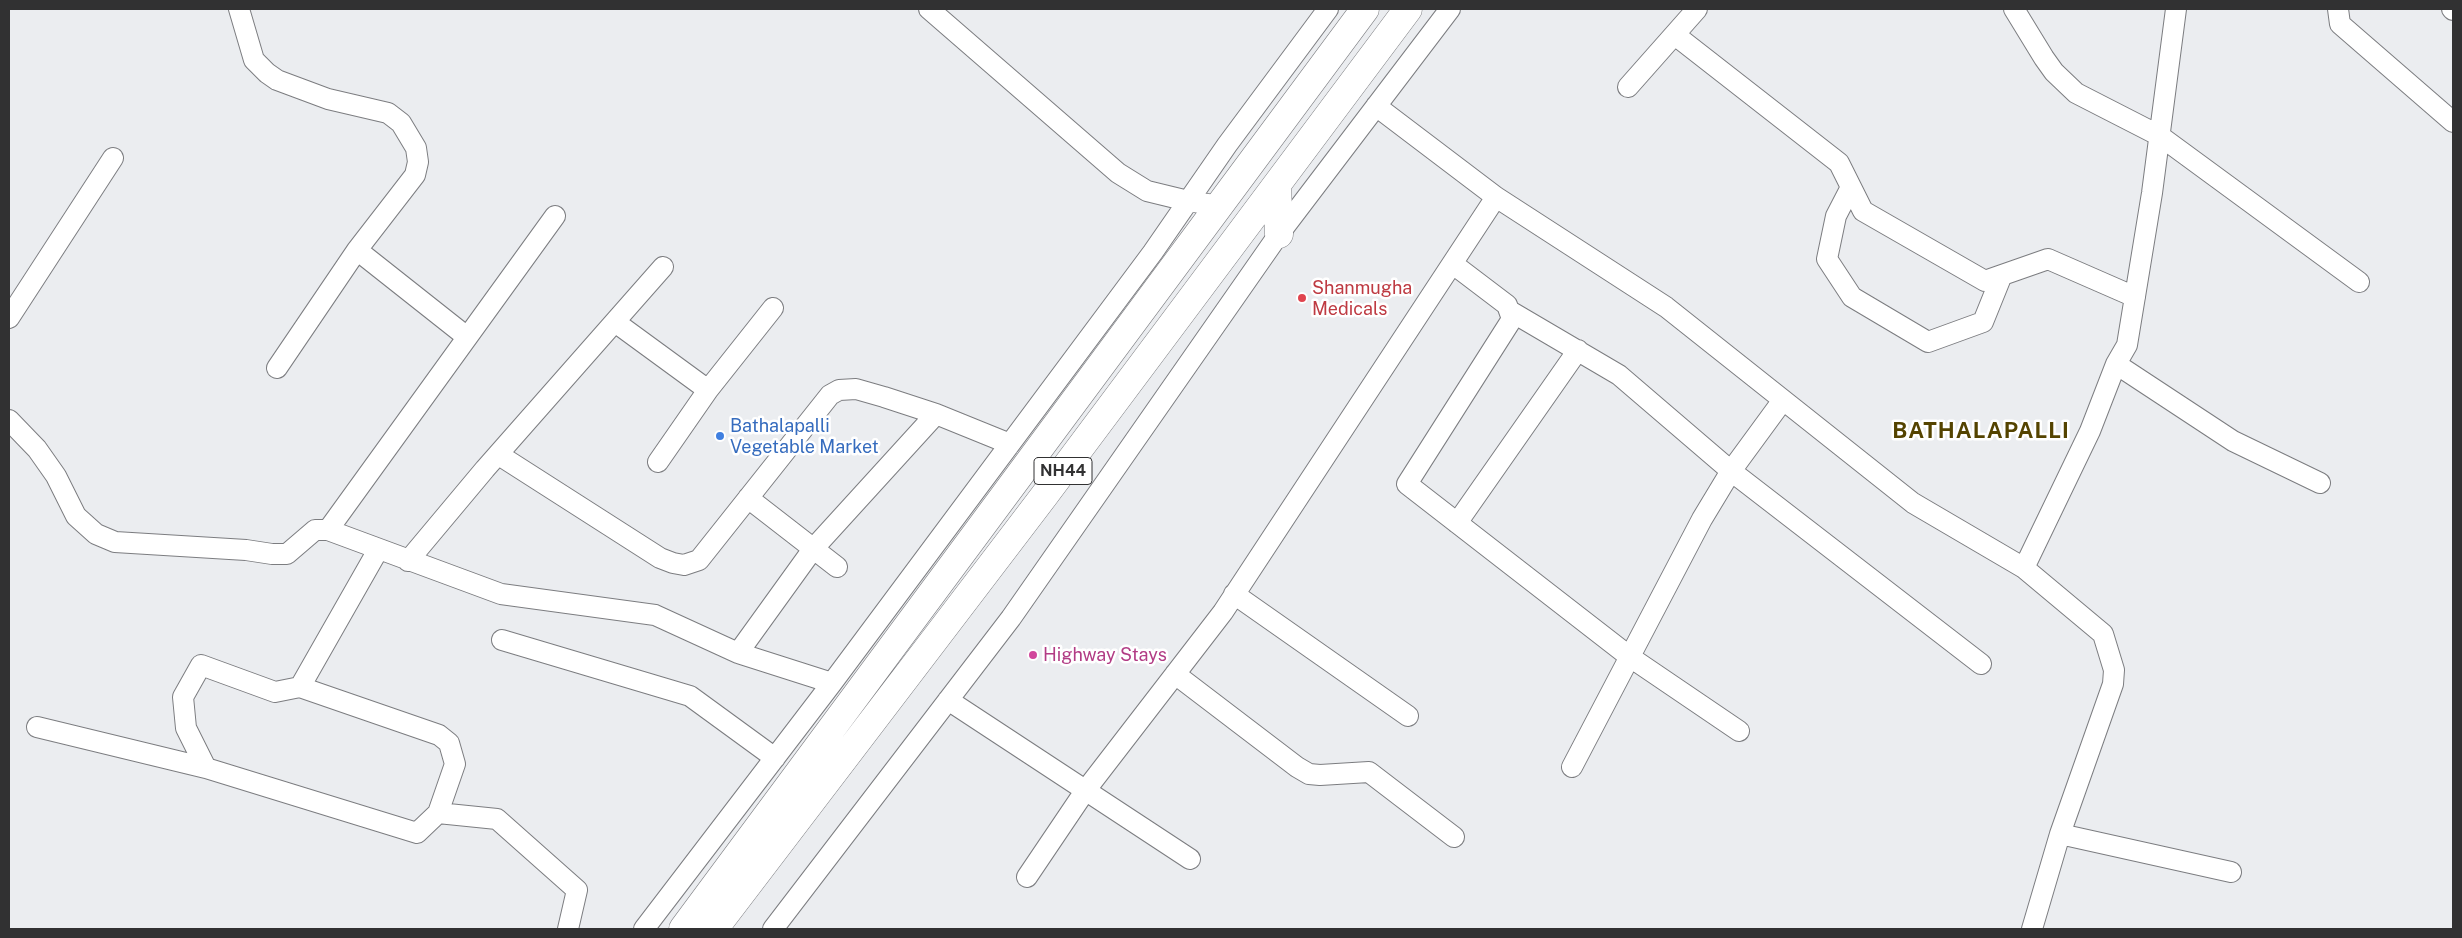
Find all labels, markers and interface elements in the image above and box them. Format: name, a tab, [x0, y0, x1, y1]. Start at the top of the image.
place label: Shanmugha Medicals	[1312, 277, 1412, 320]
marker: Shanmugha Medicals	[1296, 292, 1308, 304]
place label: Bathalapalli Vegetable Market	[730, 415, 879, 458]
district label: BATHALAPALLI	[1891, 418, 2071, 444]
marker: Bathalapalli Vegetable Market	[714, 430, 726, 442]
road number: NH44	[1034, 458, 1092, 484]
place label: Highway Stays	[1043, 644, 1167, 666]
marker: Highway Stays	[1027, 649, 1039, 661]

